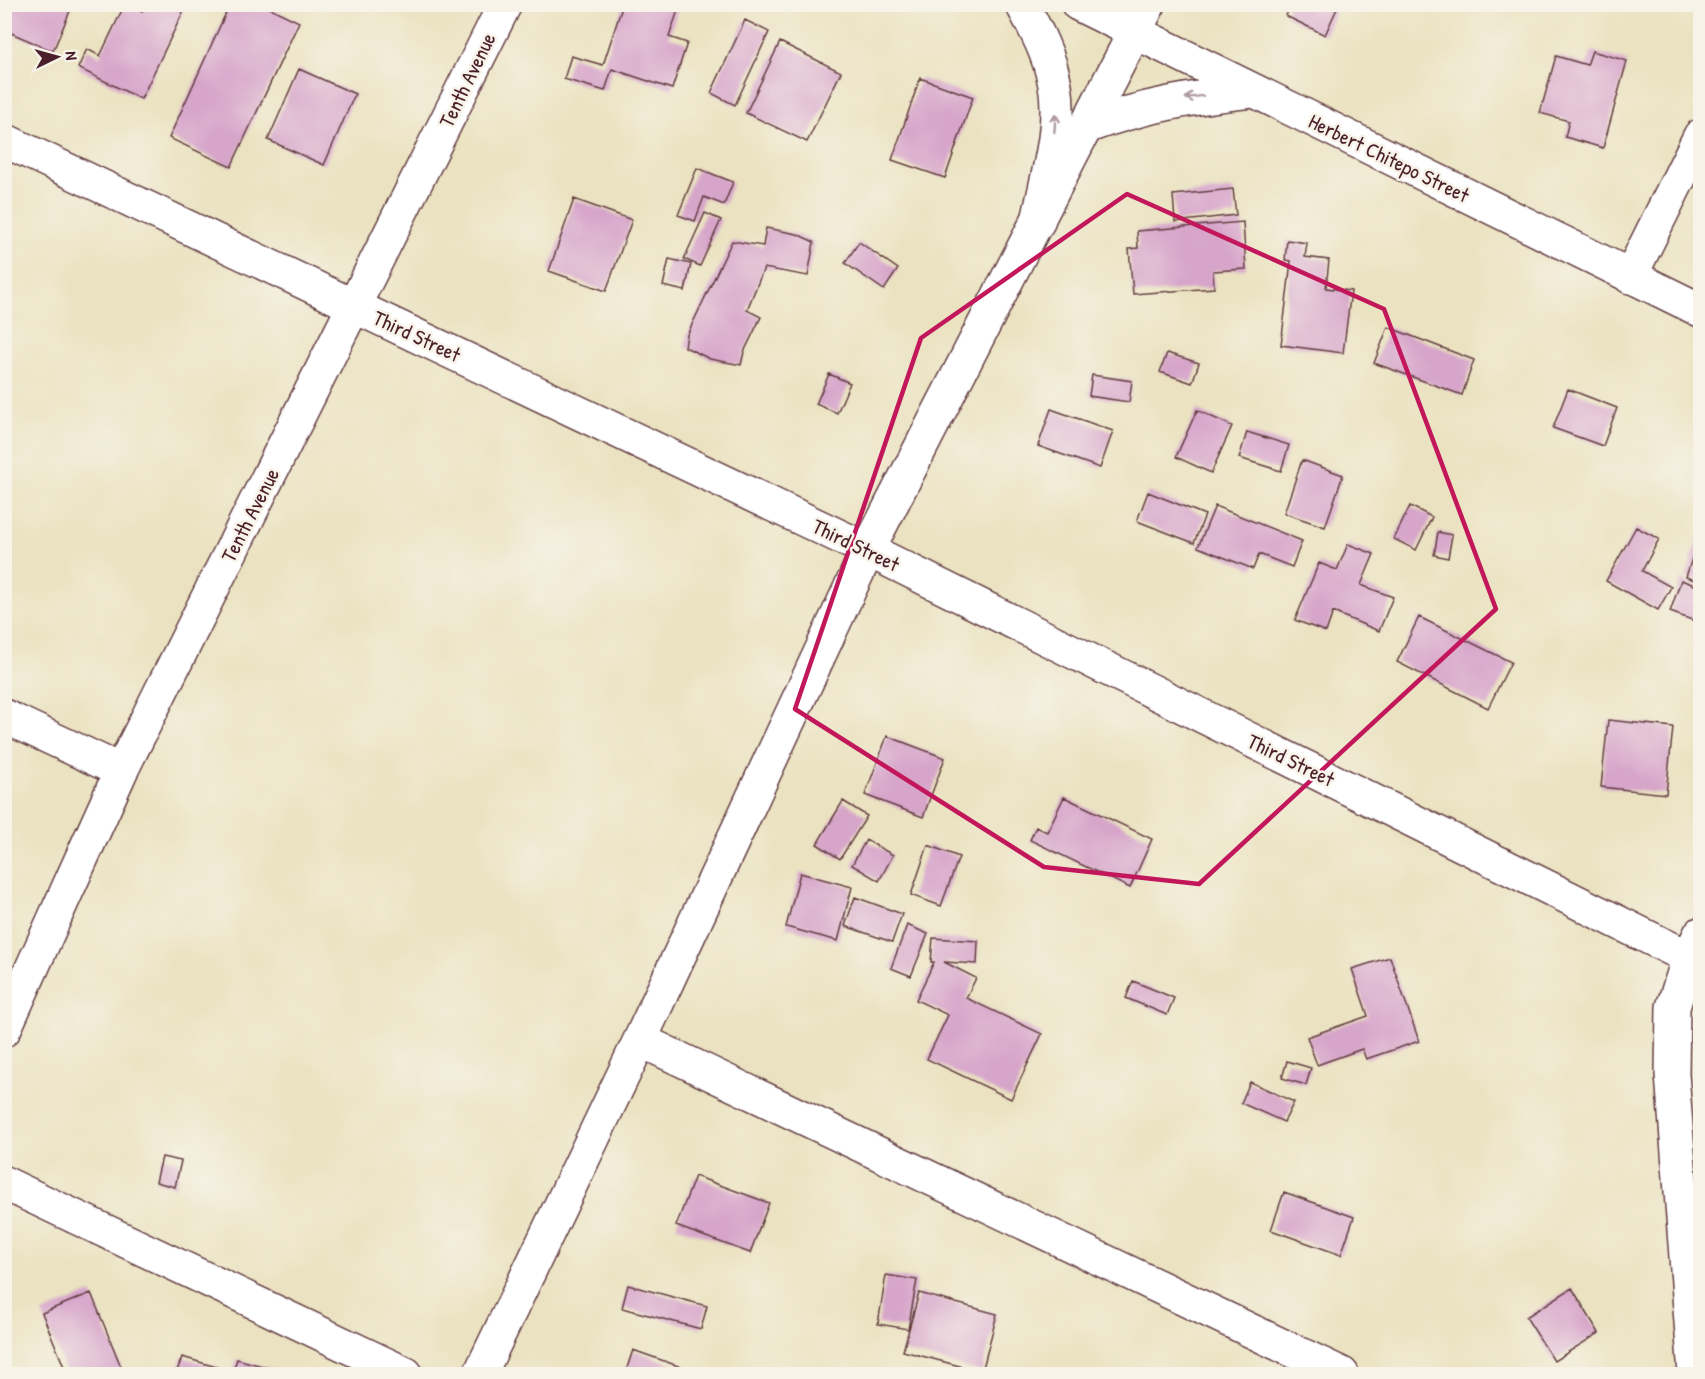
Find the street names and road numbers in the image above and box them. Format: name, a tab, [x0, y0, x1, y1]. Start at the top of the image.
street label: Tenth Avenue	[432, 28, 502, 132]
street label: Herbert Chitepo Street	[1304, 107, 1475, 210]
street label: Third Street	[369, 303, 466, 369]
street label: Tenth Avenue	[214, 463, 286, 567]
street label: Third Street	[808, 512, 905, 579]
street label: Third Street	[1243, 727, 1340, 794]

